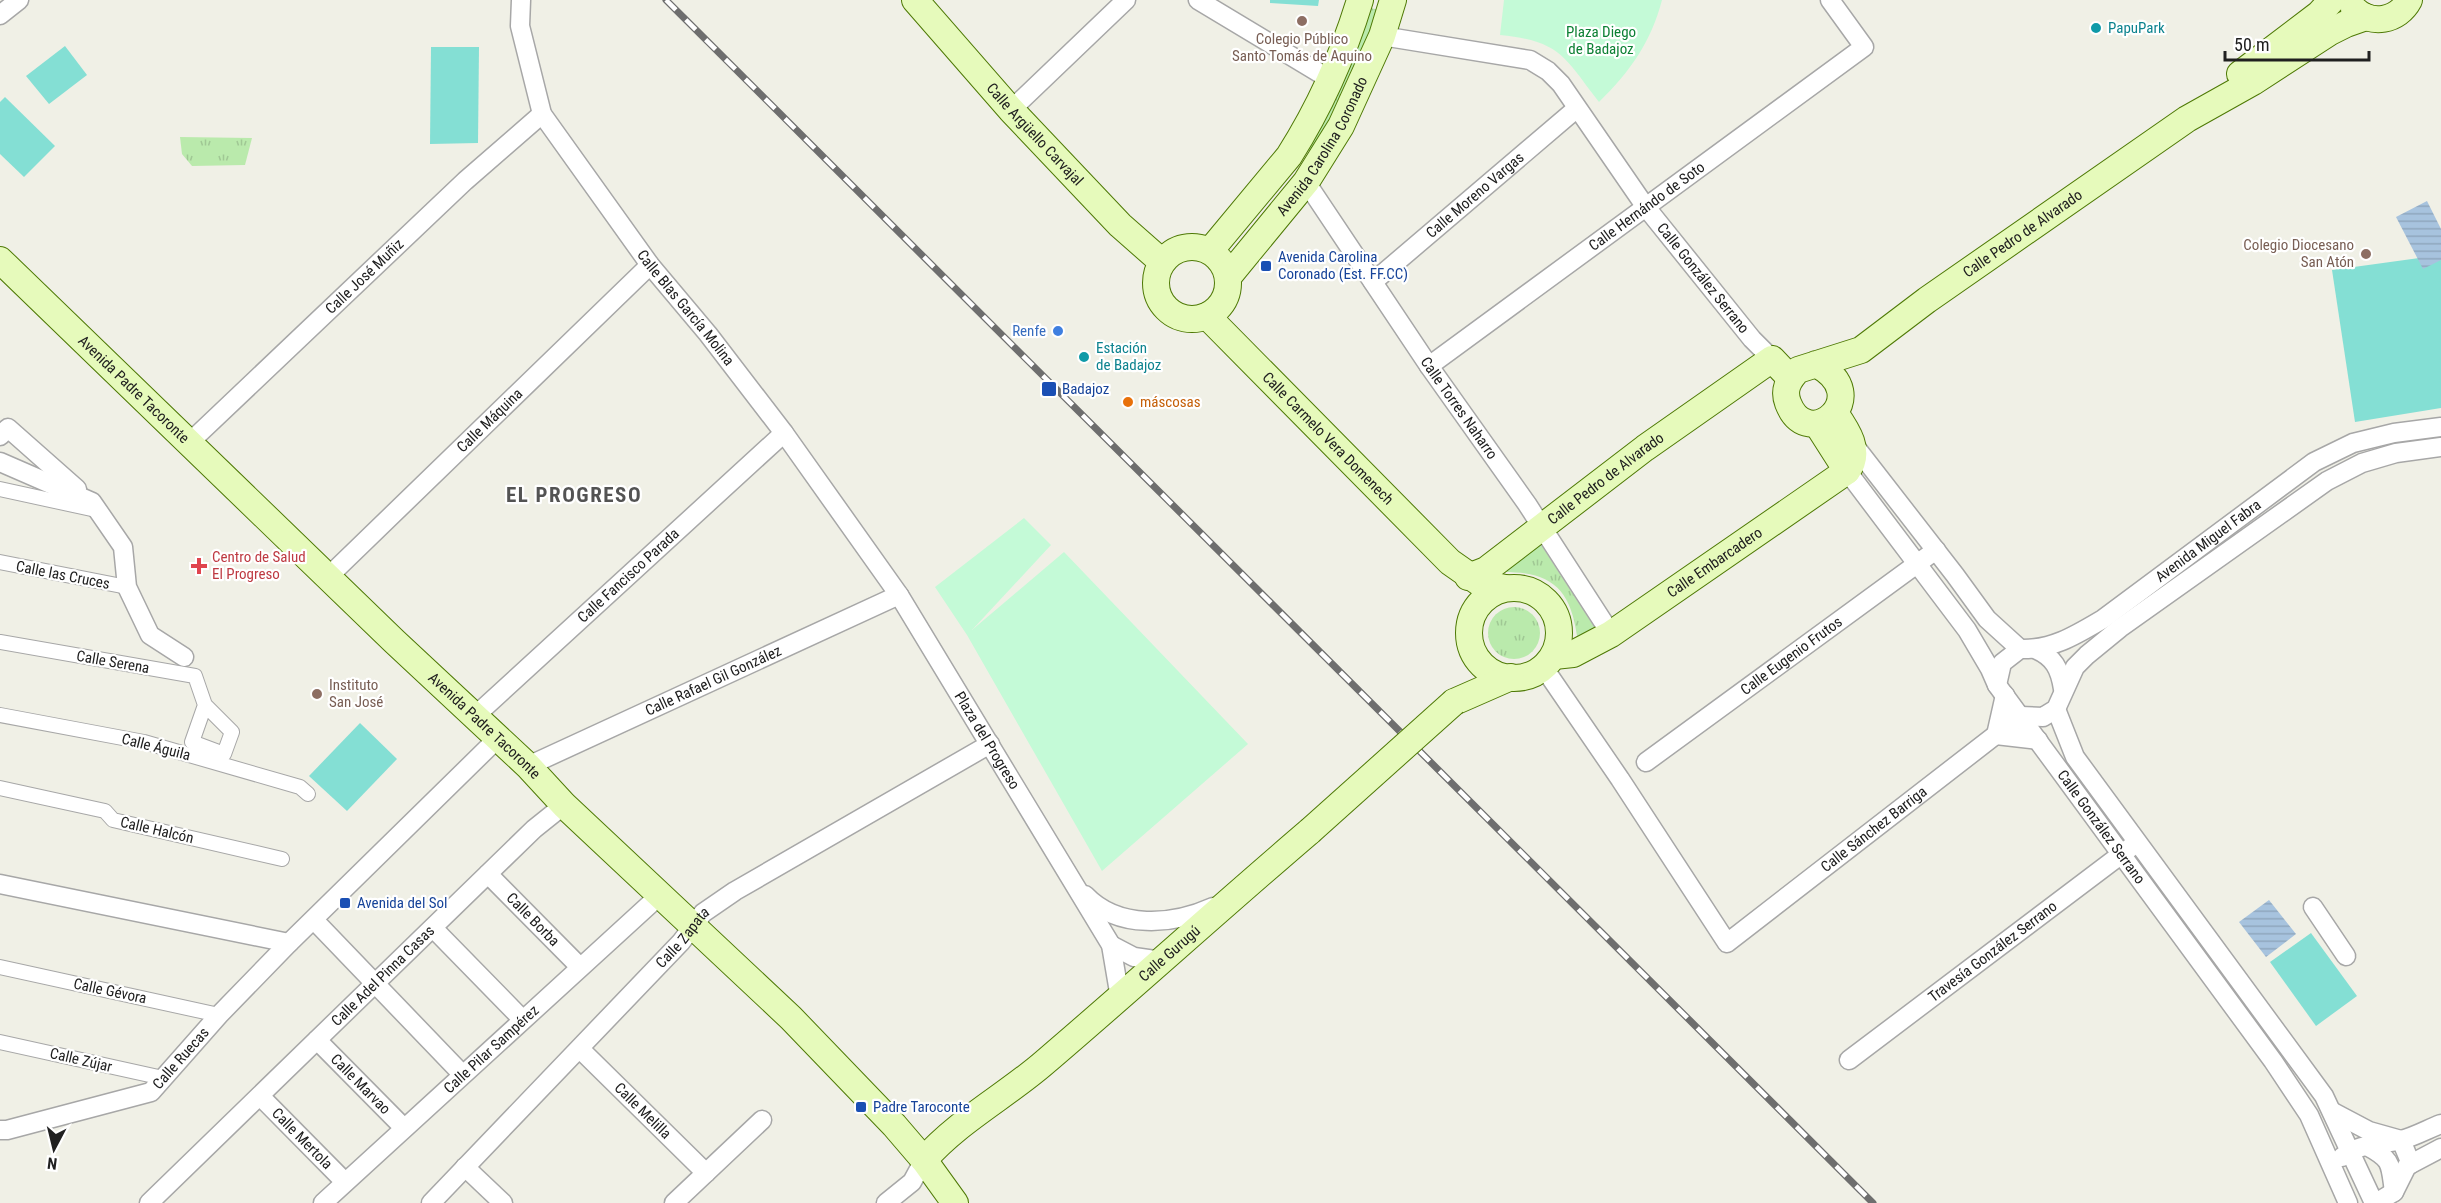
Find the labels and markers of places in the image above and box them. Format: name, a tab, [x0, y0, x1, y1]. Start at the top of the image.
marker: Colegio Público Santo Tomás de Aquino	[1295, 14, 1309, 28]
place label: PapuPark	[2108, 19, 2165, 37]
marker: PapuPark	[2089, 21, 2103, 35]
place label: Colegio Público Santo Tomás de Aquino	[1232, 30, 1372, 65]
place label: Colegio Diocesano San Atón	[2243, 236, 2354, 271]
marker: Colegio Diocesano San Atón	[2359, 247, 2373, 261]
place label: Avenida Carolina Coronado (Est. FF.CC)	[1278, 248, 1408, 283]
marker: Avenida Carolina Coronado (Est. FF.CC)	[1259, 259, 1273, 273]
place label: Renfe	[1012, 322, 1046, 340]
marker: Renfe	[1051, 324, 1065, 338]
place label: Estación de Badajoz	[1096, 339, 1161, 374]
marker: Estación de Badajoz	[1077, 350, 1091, 364]
marker: Badajoz	[1040, 380, 1058, 398]
place label: Badajoz	[1062, 380, 1109, 398]
place label: máscosas	[1140, 393, 1201, 411]
marker: máscosas	[1121, 395, 1135, 409]
place label: Centro de Salud El Progreso	[212, 548, 306, 583]
marker: Centro de Salud El Progreso	[190, 557, 208, 575]
place label: Instituto San José	[329, 676, 383, 711]
marker: Instituto San José	[310, 687, 324, 701]
place label: Avenida del Sol	[357, 894, 448, 912]
marker: Avenida del Sol	[338, 896, 352, 910]
place label: Padre Taroconte	[873, 1098, 970, 1116]
marker: Padre Taroconte	[854, 1100, 868, 1114]

